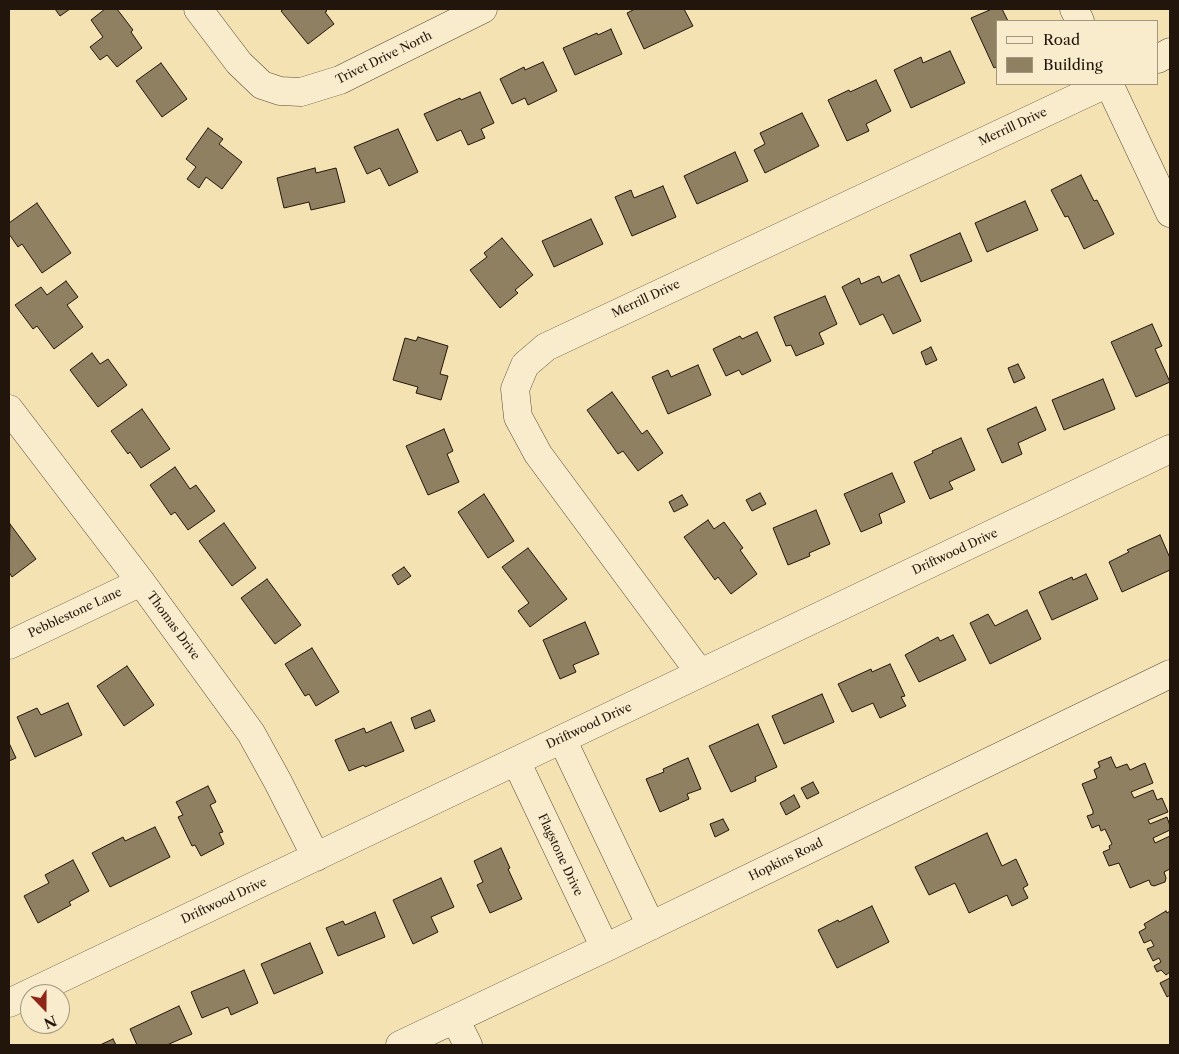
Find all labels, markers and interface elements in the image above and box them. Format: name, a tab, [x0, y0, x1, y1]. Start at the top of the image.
legend	[996, 20, 1159, 85]
street label: Trivet Drive North	[334, 28, 434, 88]
text: Road	[1043, 30, 1080, 49]
text: Building	[1043, 55, 1103, 74]
street label: Merrill Drive	[977, 105, 1049, 149]
street label: Merrill Drive	[610, 277, 682, 321]
street label: Driftwood Drive	[910, 526, 1000, 578]
street label: Pebblestone Lane	[26, 585, 124, 641]
street label: Thomas Drive	[143, 589, 203, 663]
street label: Driftwood Drive	[544, 700, 634, 752]
street label: Flagstone Drive	[535, 811, 585, 899]
street label: Hopkins Road	[746, 836, 826, 884]
street label: Driftwood Drive	[179, 875, 269, 927]
north arrow	[20, 984, 70, 1034]
text: N	[41, 1011, 59, 1033]

